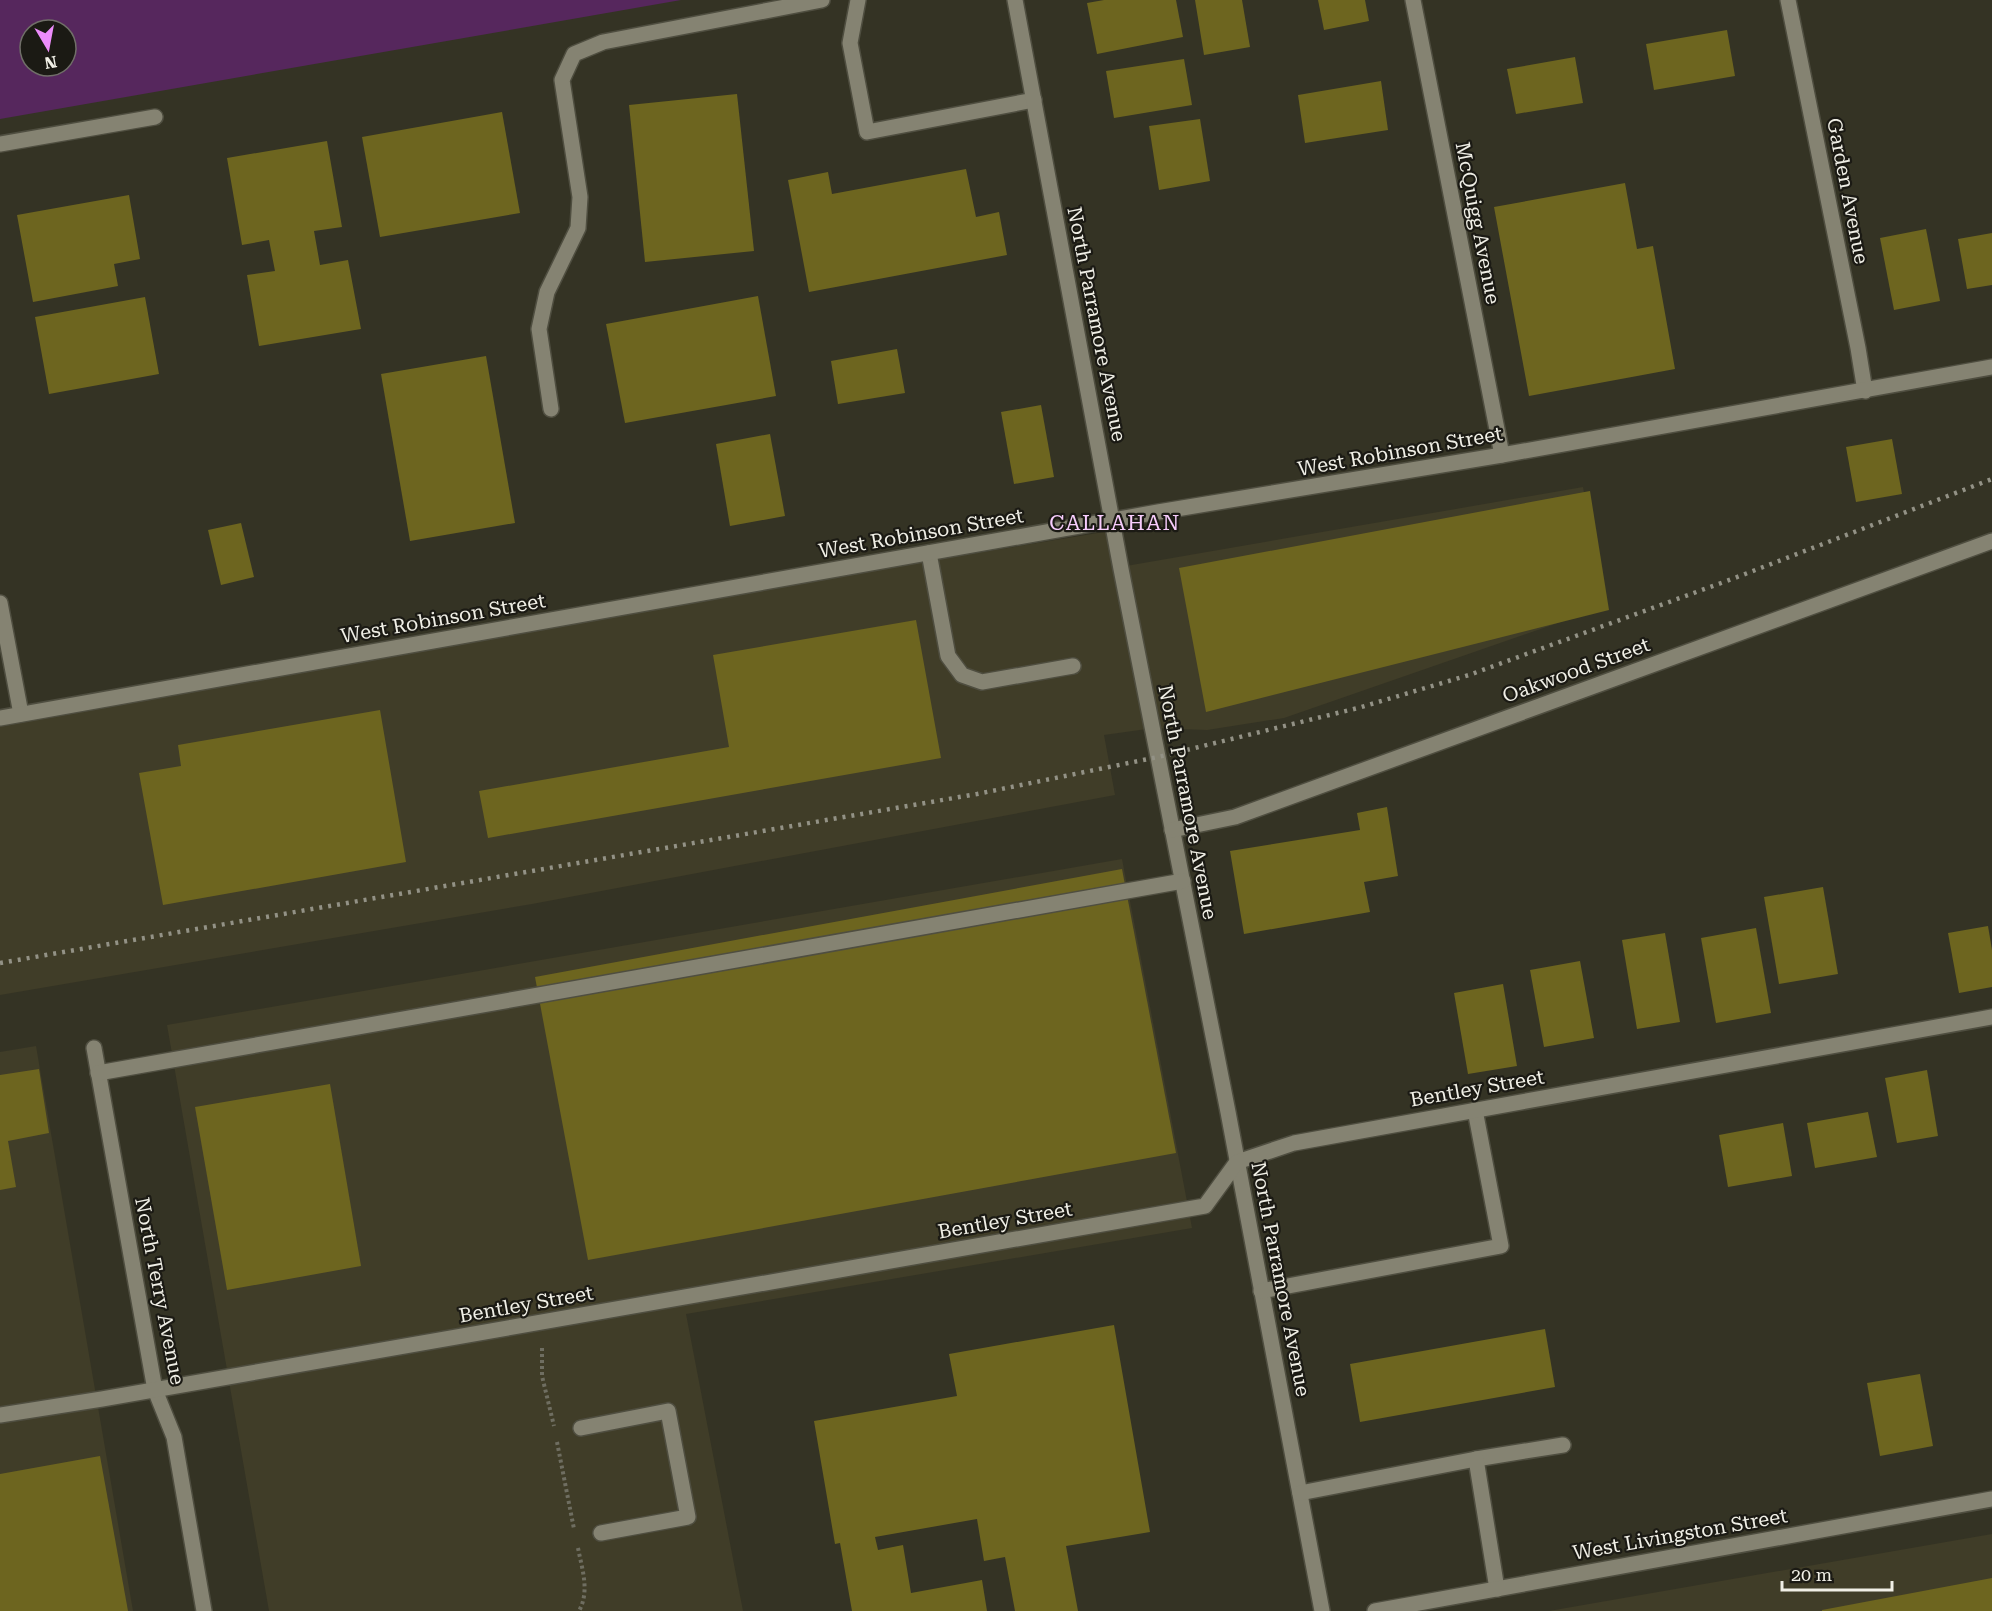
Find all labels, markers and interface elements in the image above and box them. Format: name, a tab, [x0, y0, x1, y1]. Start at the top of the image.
north arrow	[18, 18, 78, 78]
text: N	[43, 52, 58, 73]
street label: Garden Avenue	[1822, 116, 1874, 266]
street label: McQuigg Avenue	[1450, 140, 1506, 306]
street label: North Parramore Avenue	[1062, 205, 1132, 443]
street label: West Robinson Street	[1296, 421, 1505, 481]
street label: West Robinson Street	[817, 503, 1026, 563]
district label: CALLAHAN	[1049, 511, 1181, 535]
street label: West Robinson Street	[339, 588, 548, 648]
street label: Oakwood Street	[1499, 632, 1654, 708]
street label: North Parramore Avenue	[1153, 683, 1223, 921]
street label: Bentley Street	[1408, 1064, 1547, 1112]
street label: North Parramore Avenue	[1246, 1160, 1316, 1398]
street label: North Terry Avenue	[130, 1195, 190, 1387]
street label: Bentley Street	[936, 1196, 1075, 1244]
street label: Bentley Street	[457, 1280, 596, 1328]
street label: West Livingston Street	[1571, 1503, 1790, 1565]
scale bar	[1782, 1554, 1892, 1592]
text: 20 m	[1791, 1564, 1832, 1585]

